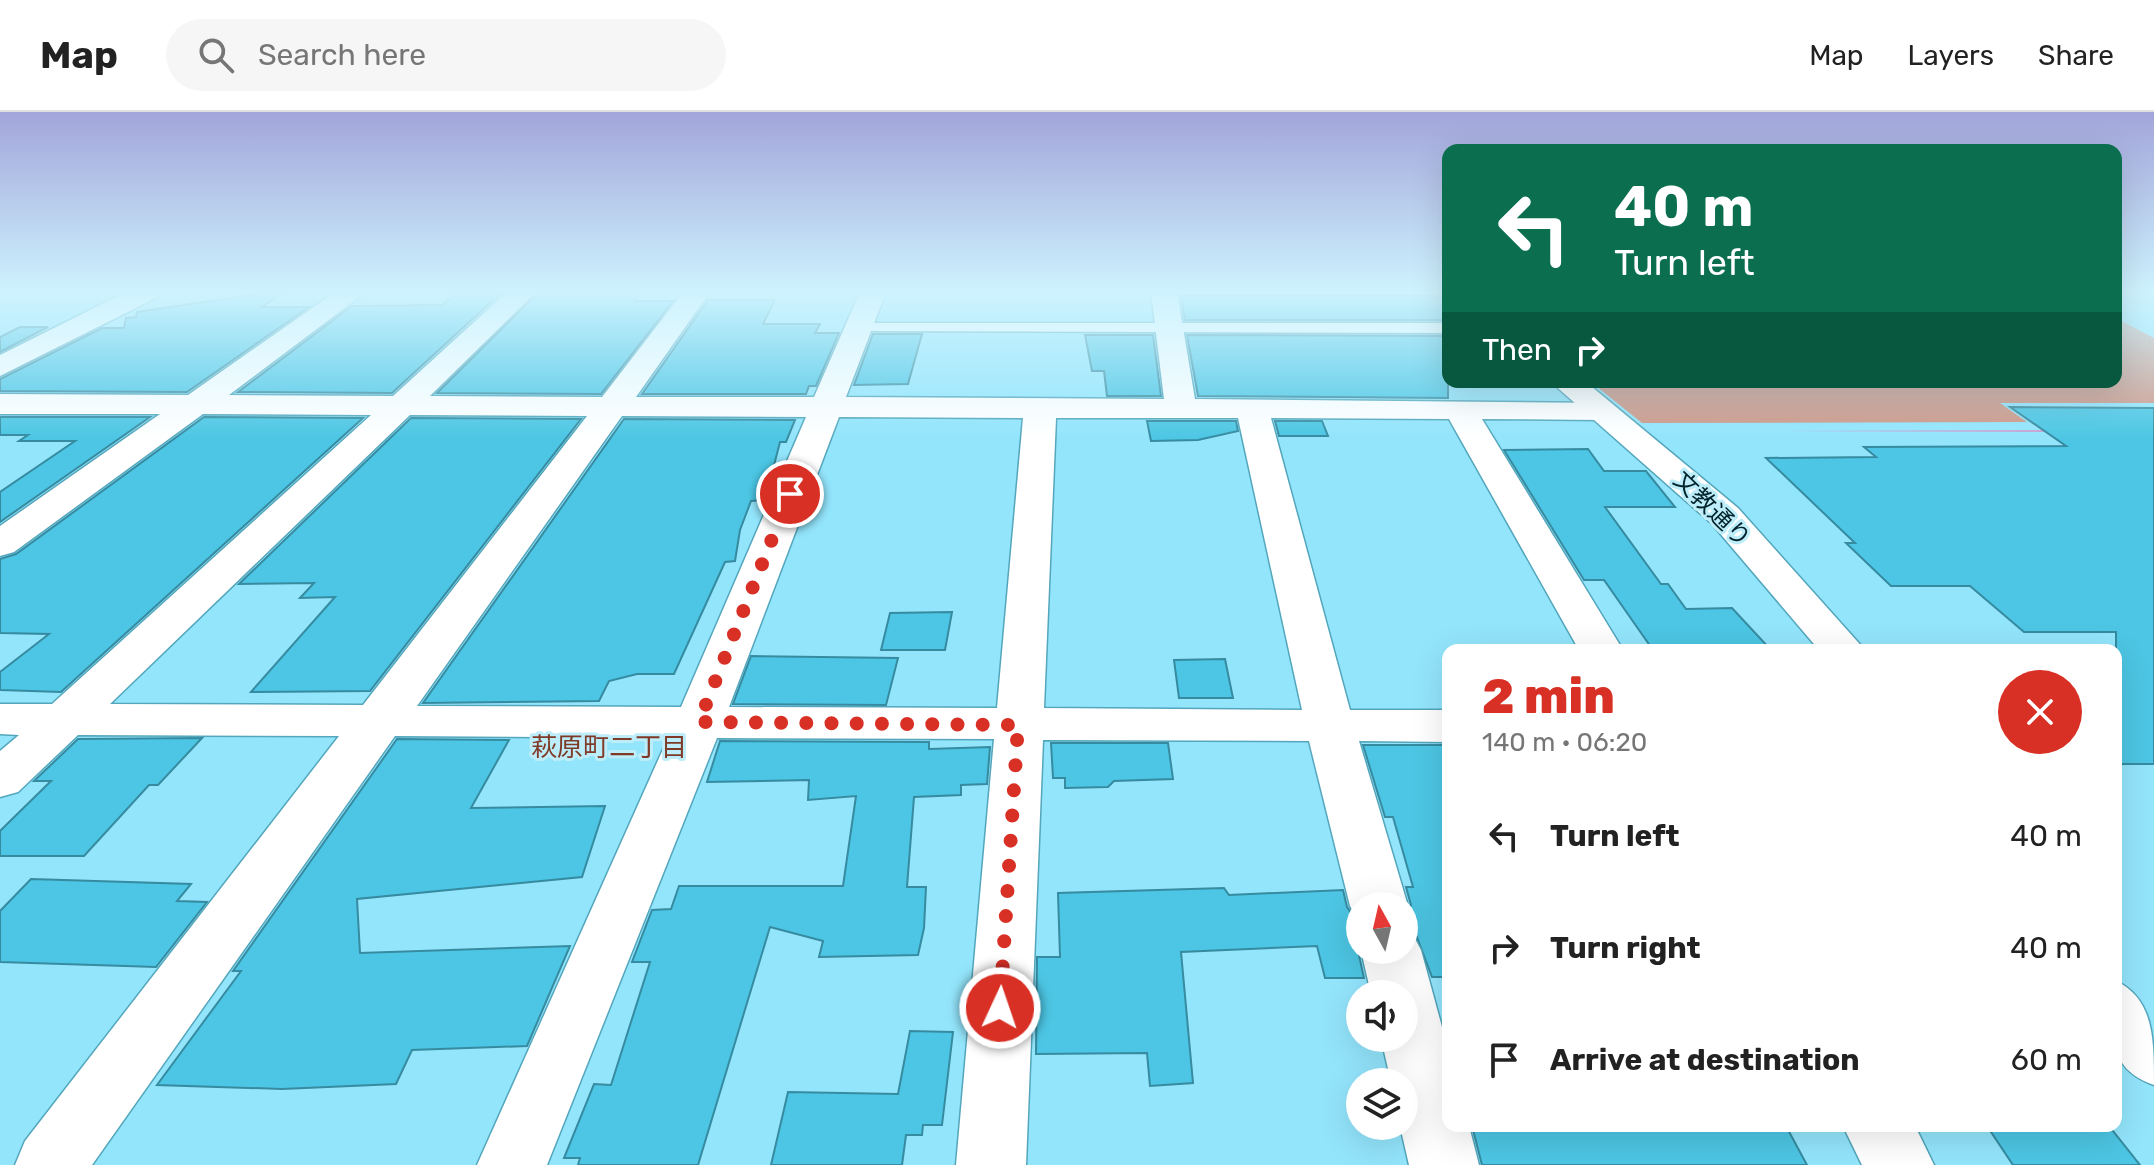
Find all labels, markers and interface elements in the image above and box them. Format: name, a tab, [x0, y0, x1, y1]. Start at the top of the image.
search box	[166, 19, 726, 91]
text: Map	[40, 32, 118, 78]
icon: search	[194, 33, 238, 77]
text: Search here	[258, 37, 426, 73]
text: Map	[1809, 39, 1864, 72]
text: Layers	[1908, 39, 1994, 72]
text: Share	[2038, 39, 2114, 72]
text: 40 m	[1614, 174, 1754, 240]
icon: left	[1482, 176, 1586, 280]
text: Turn left	[1614, 241, 1755, 284]
icon: right	[1568, 328, 1612, 372]
text: Then	[1482, 332, 1552, 368]
pin	[756, 460, 824, 528]
street label: 文教通り	[1668, 466, 1756, 552]
icon: arrive	[768, 472, 812, 516]
text: 2 min	[1482, 668, 1615, 725]
button: close	[1998, 670, 2082, 754]
text: 140 m · 06:20	[1482, 727, 1647, 758]
district label: 萩原町二丁目	[531, 732, 687, 763]
icon: left	[1482, 814, 1526, 858]
text: Turn left	[1550, 818, 1680, 854]
text: 40 m	[2010, 818, 2082, 854]
north arrow	[1346, 892, 1418, 964]
map controls	[1346, 892, 1418, 1140]
icon: right	[1482, 926, 1526, 970]
text: Turn right	[1550, 930, 1701, 966]
text: 40 m	[2010, 930, 2082, 966]
position arrow	[958, 966, 1042, 1050]
button: sound	[1346, 980, 1418, 1052]
icon: arrive	[1482, 1038, 1526, 1082]
text: Arrive at destination	[1550, 1042, 1860, 1078]
text: 60 m	[2011, 1042, 2082, 1078]
button: layers	[1346, 1068, 1418, 1140]

